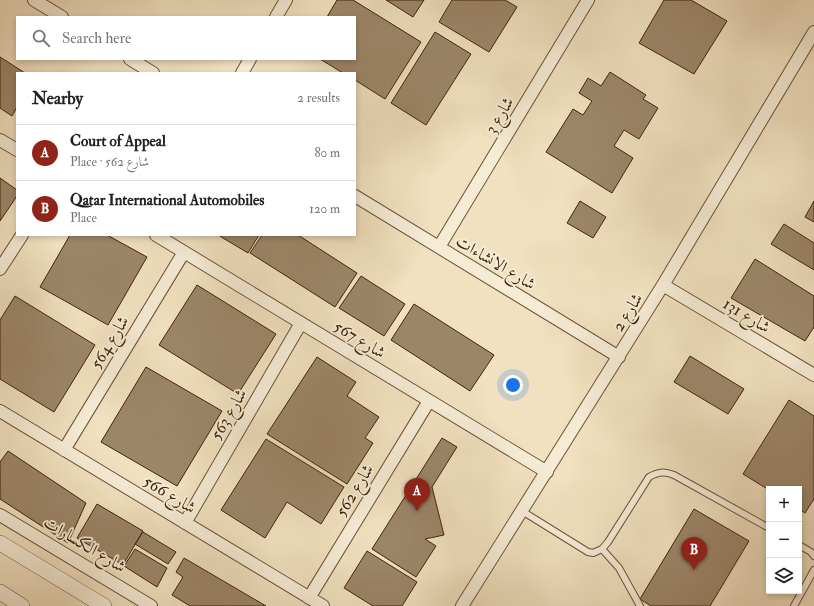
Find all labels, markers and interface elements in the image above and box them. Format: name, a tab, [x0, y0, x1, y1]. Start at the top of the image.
search box	[16, 16, 356, 60]
icon: search	[30, 27, 52, 49]
text: Search here	[62, 29, 131, 48]
text: Nearby	[32, 88, 83, 109]
text: 2 results	[297, 90, 340, 106]
street label: شارع 3	[480, 93, 521, 139]
text: Court of Appeal	[70, 132, 166, 151]
text: A	[41, 145, 49, 161]
text: 80 m	[314, 145, 340, 161]
text: Place · شارع 562	[70, 154, 149, 170]
text: Qatar International Automobiles	[70, 191, 264, 210]
text: B	[41, 201, 49, 217]
text: 120 m	[309, 201, 340, 217]
text: Place	[70, 210, 97, 226]
street label: شارع الانشاءات	[450, 230, 540, 297]
street label: شارع 2	[607, 289, 650, 337]
street label: شارع 131	[718, 293, 774, 340]
street label: شارع 564	[85, 312, 136, 374]
street label: شارع 567	[328, 316, 390, 366]
your location	[503, 375, 523, 395]
street label: شارع 563	[205, 385, 254, 445]
street label: شارع 562	[331, 460, 381, 522]
street label: شارع 566	[138, 471, 200, 521]
pin: A	[404, 478, 430, 511]
map controls	[766, 486, 802, 594]
button: +	[766, 486, 802, 522]
street label: شارع الكسارات	[38, 512, 130, 580]
button: −	[766, 522, 802, 558]
pin: B	[681, 537, 707, 570]
button: layers	[766, 558, 802, 594]

